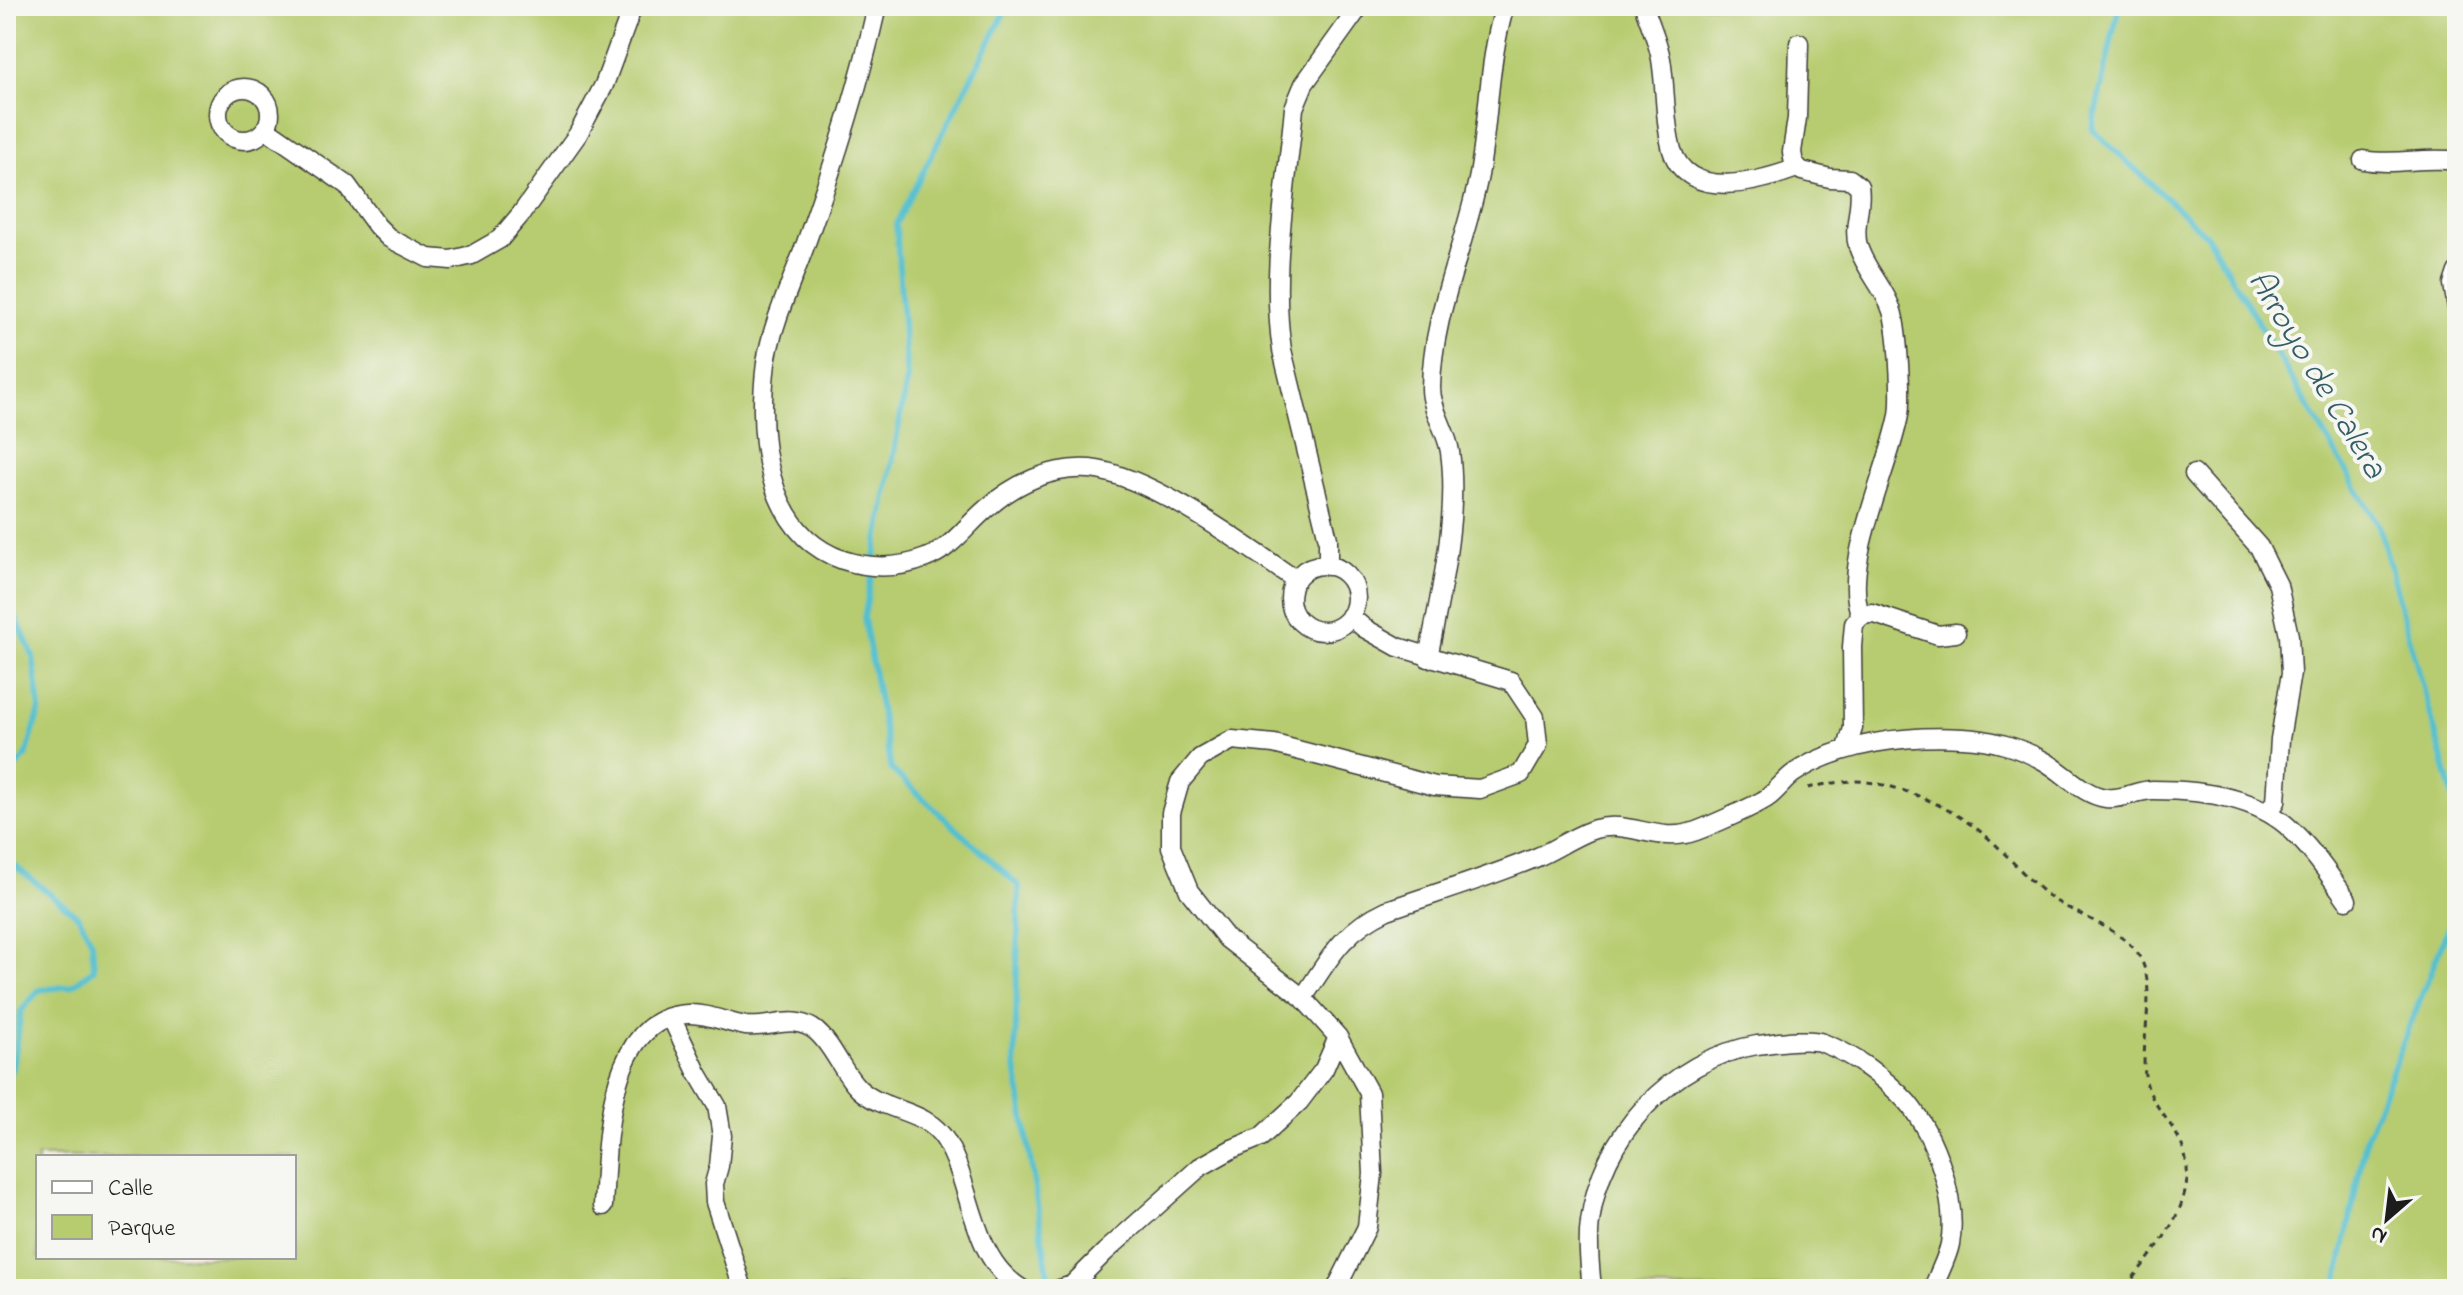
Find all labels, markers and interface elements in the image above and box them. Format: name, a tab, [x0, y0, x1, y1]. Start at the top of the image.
water label: Arroyo de Calera	[2233, 261, 2398, 489]
legend	[36, 1155, 296, 1259]
text: Calle	[108, 1172, 153, 1207]
north arrow	[2347, 1179, 2427, 1259]
text: Parque	[108, 1212, 175, 1247]
text: N	[2365, 1216, 2393, 1252]

